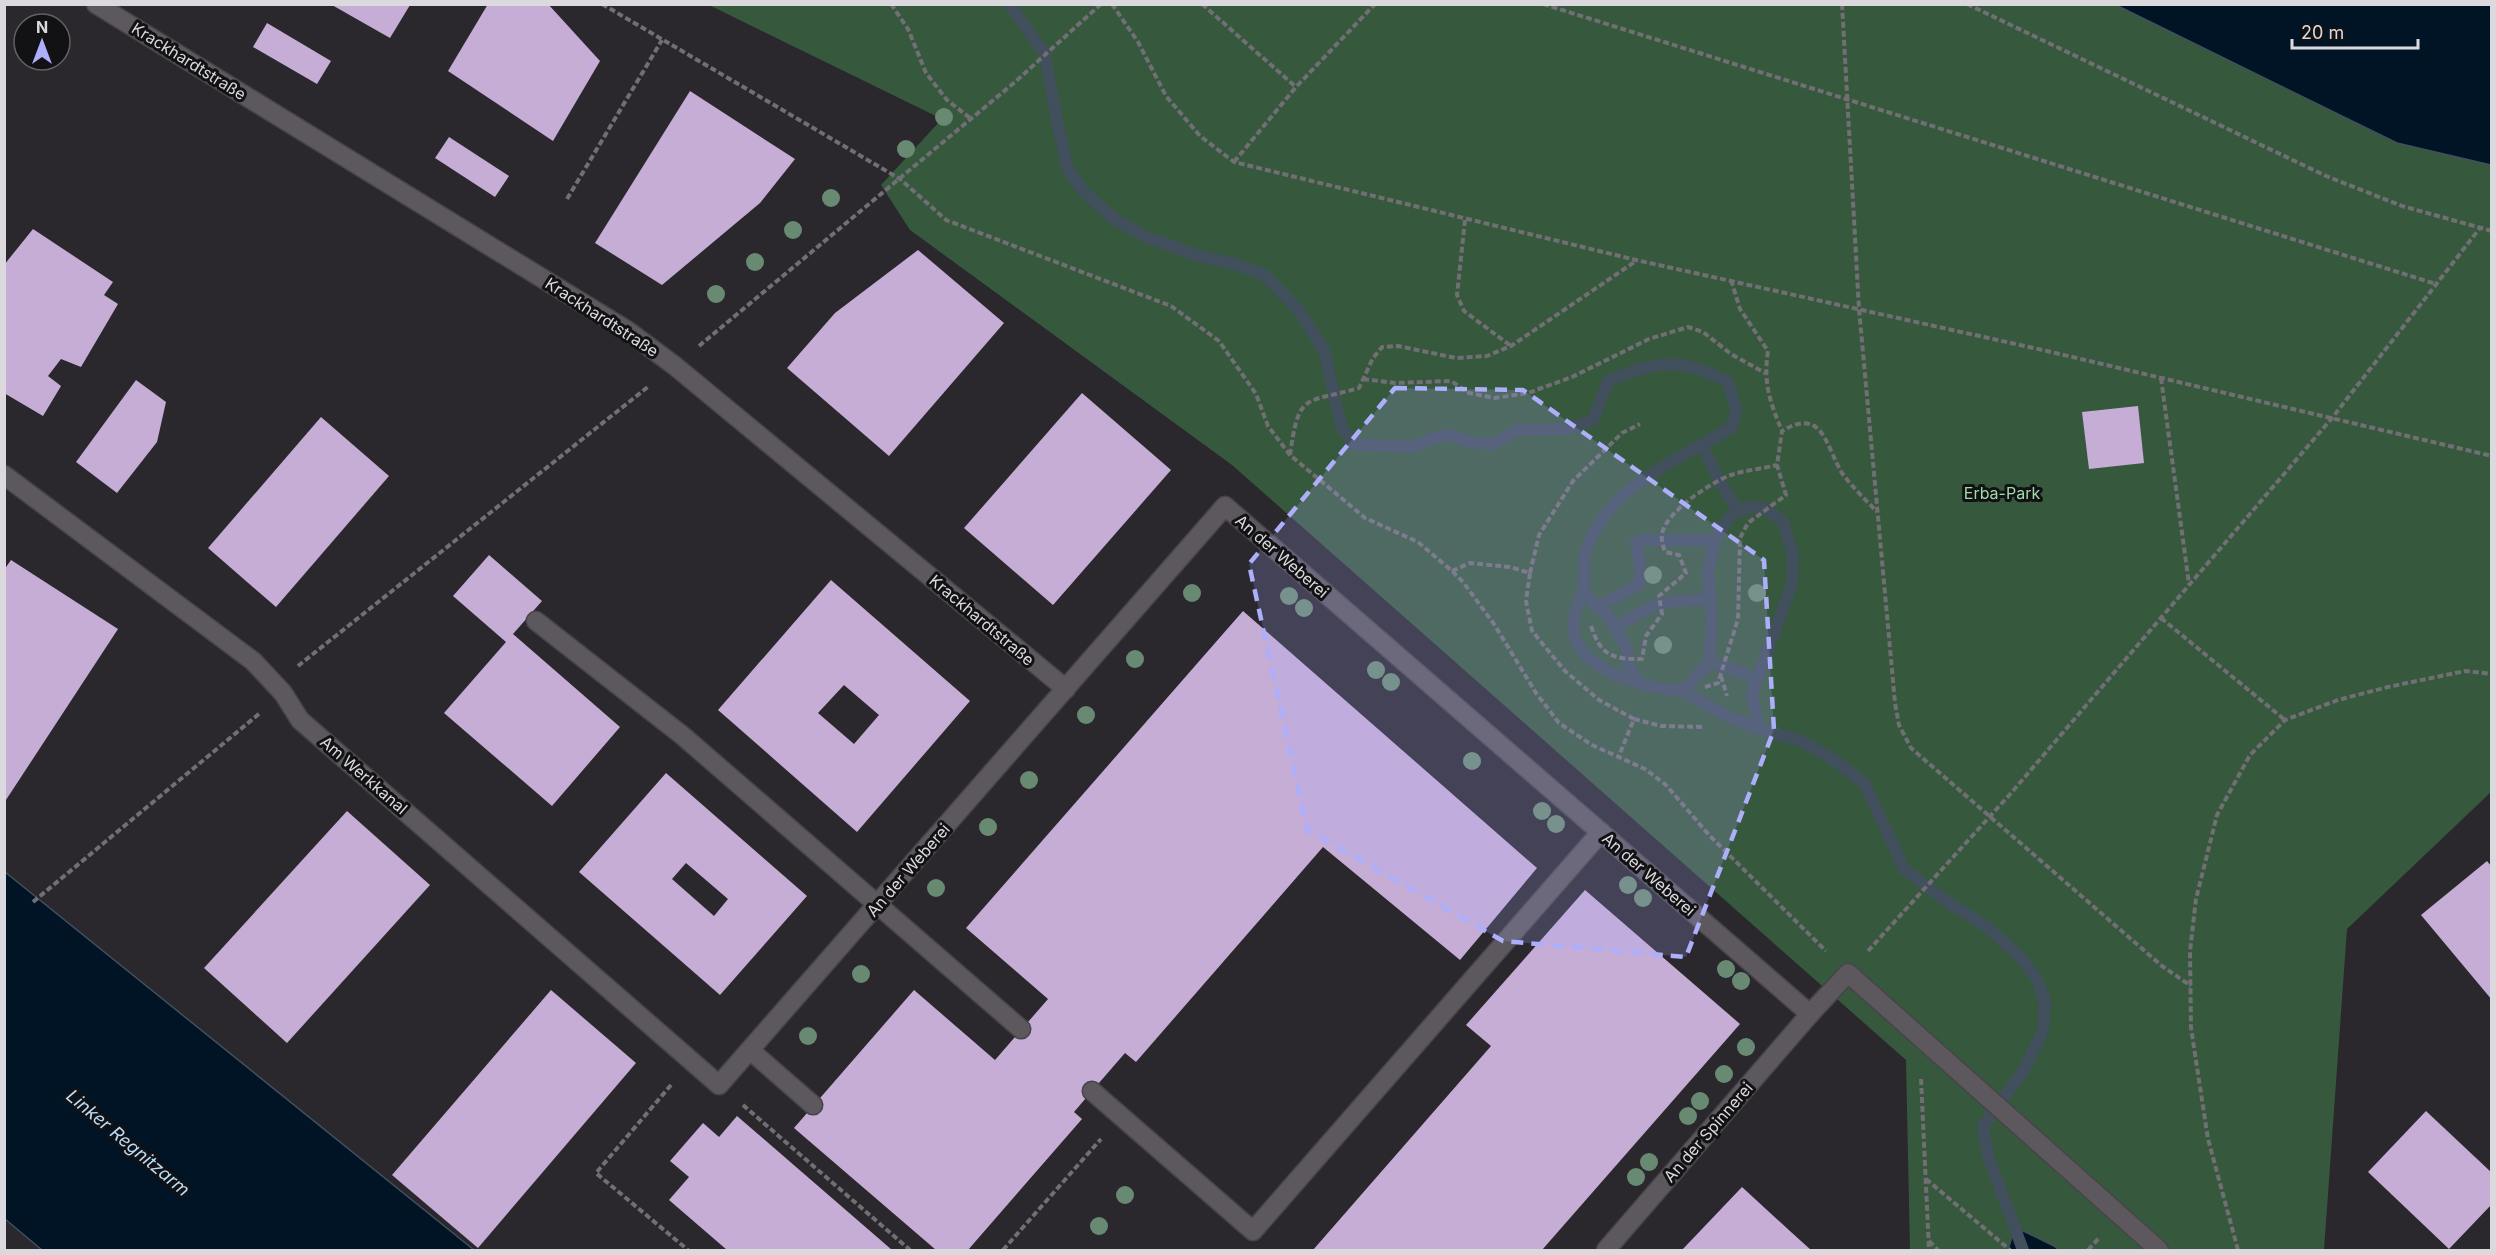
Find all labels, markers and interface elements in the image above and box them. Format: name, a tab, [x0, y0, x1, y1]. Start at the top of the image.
north arrow	[12, 12, 72, 72]
scale bar	[2292, 12, 2418, 50]
text: N	[36, 17, 48, 37]
street label: Krackhardtstraße	[128, 18, 250, 104]
text: 20 m	[2301, 22, 2344, 43]
street label: Krackhardtstraße	[542, 273, 662, 361]
park label: Erba-Park	[1964, 483, 2040, 503]
street label: An der Weberei	[1231, 510, 1333, 602]
street label: Krackhardtstraße	[925, 570, 1039, 670]
street label: Am Werkkanal	[316, 732, 412, 818]
street label: An der Weberei	[862, 819, 954, 921]
street label: An der Weberei	[1598, 828, 1700, 920]
street label: An der Spinnerei	[1659, 1078, 1757, 1186]
water label: Linker Regnitzarm	[63, 1085, 194, 1200]

